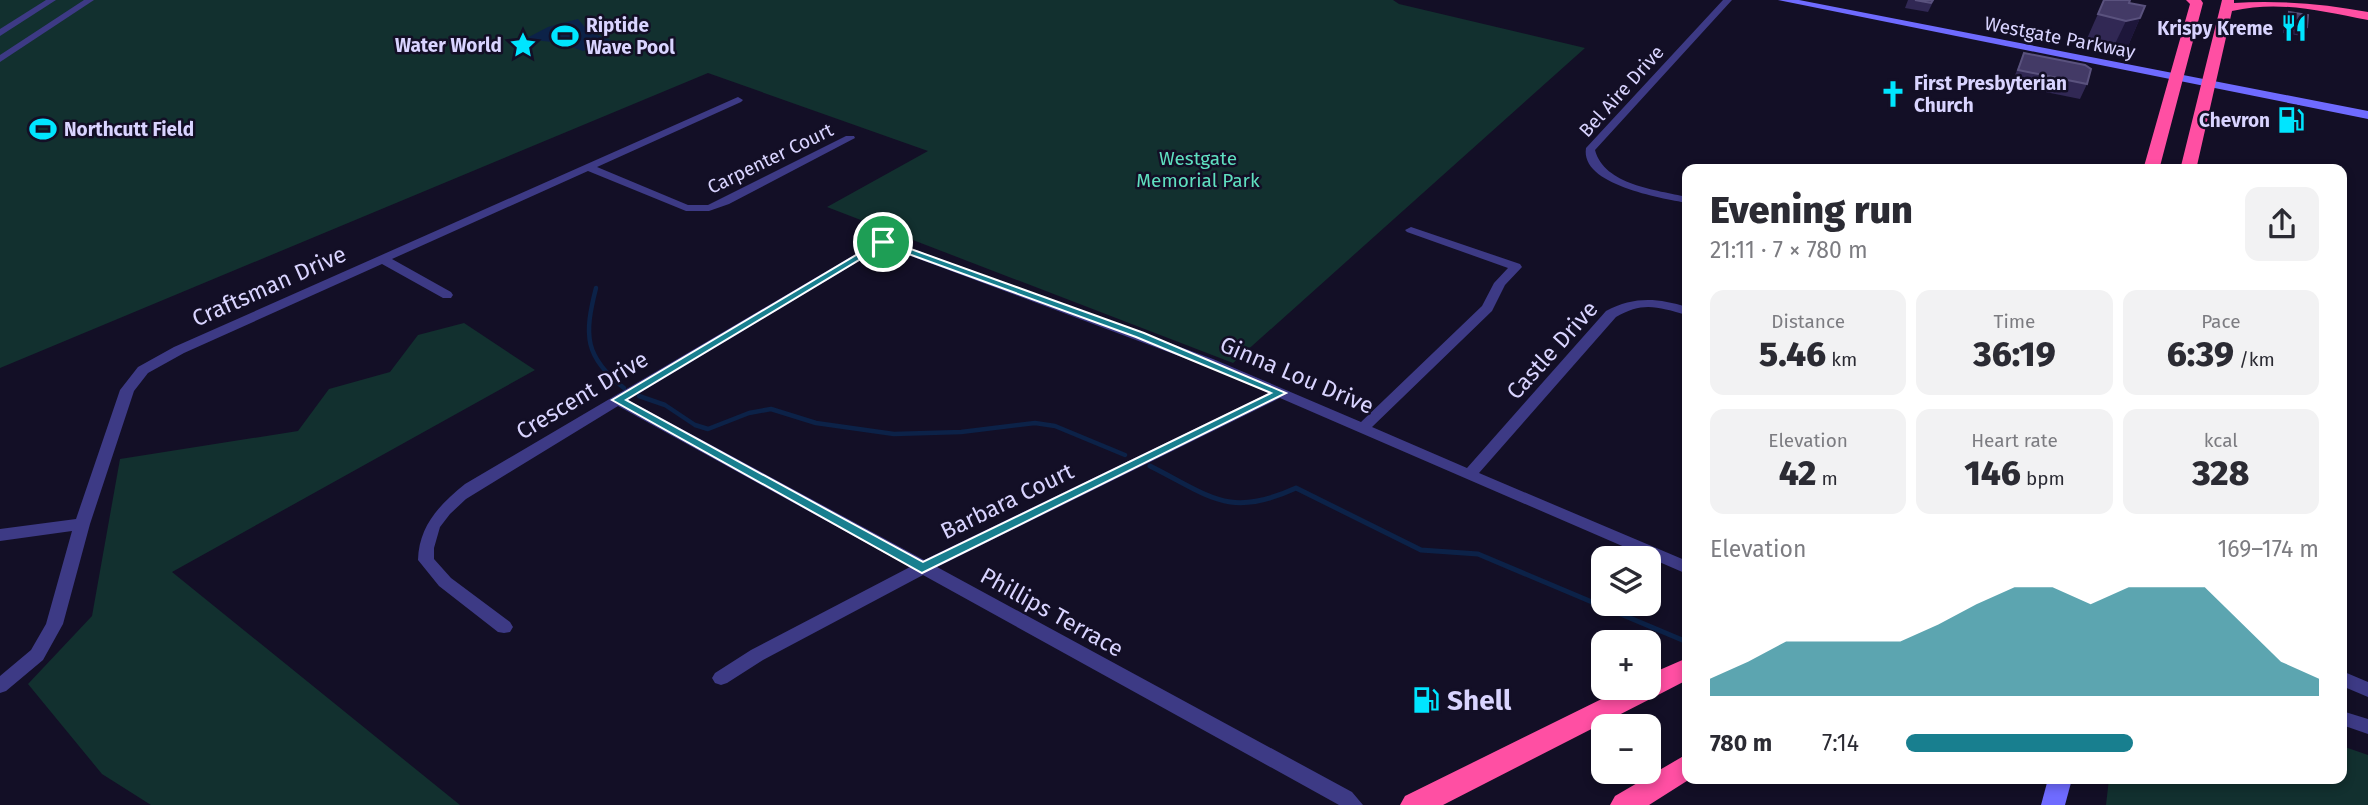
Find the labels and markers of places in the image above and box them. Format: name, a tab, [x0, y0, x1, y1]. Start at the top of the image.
restaurant icon: Krispy Kreme	[2279, 13, 2309, 43]
place label: Riptide Wave Pool	[586, 14, 675, 59]
place label: Krispy Kreme	[2157, 17, 2273, 40]
sports icon: Riptide Wave Pool	[550, 21, 580, 51]
place icon: Water World	[508, 30, 538, 60]
place label: Water World	[395, 34, 502, 57]
place label: First Presbyterian Church	[1914, 72, 2067, 117]
church icon: First Presbyterian Church	[1878, 79, 1908, 109]
fuel station icon: Chevron	[2276, 105, 2306, 135]
place label: Chevron	[2199, 109, 2270, 132]
sports icon: Northcutt Field	[28, 114, 58, 144]
place label: Northcutt Field	[64, 118, 194, 141]
pin	[853, 212, 913, 272]
place label: Shell	[1447, 684, 1512, 717]
fuel station icon: Shell	[1411, 685, 1441, 715]

